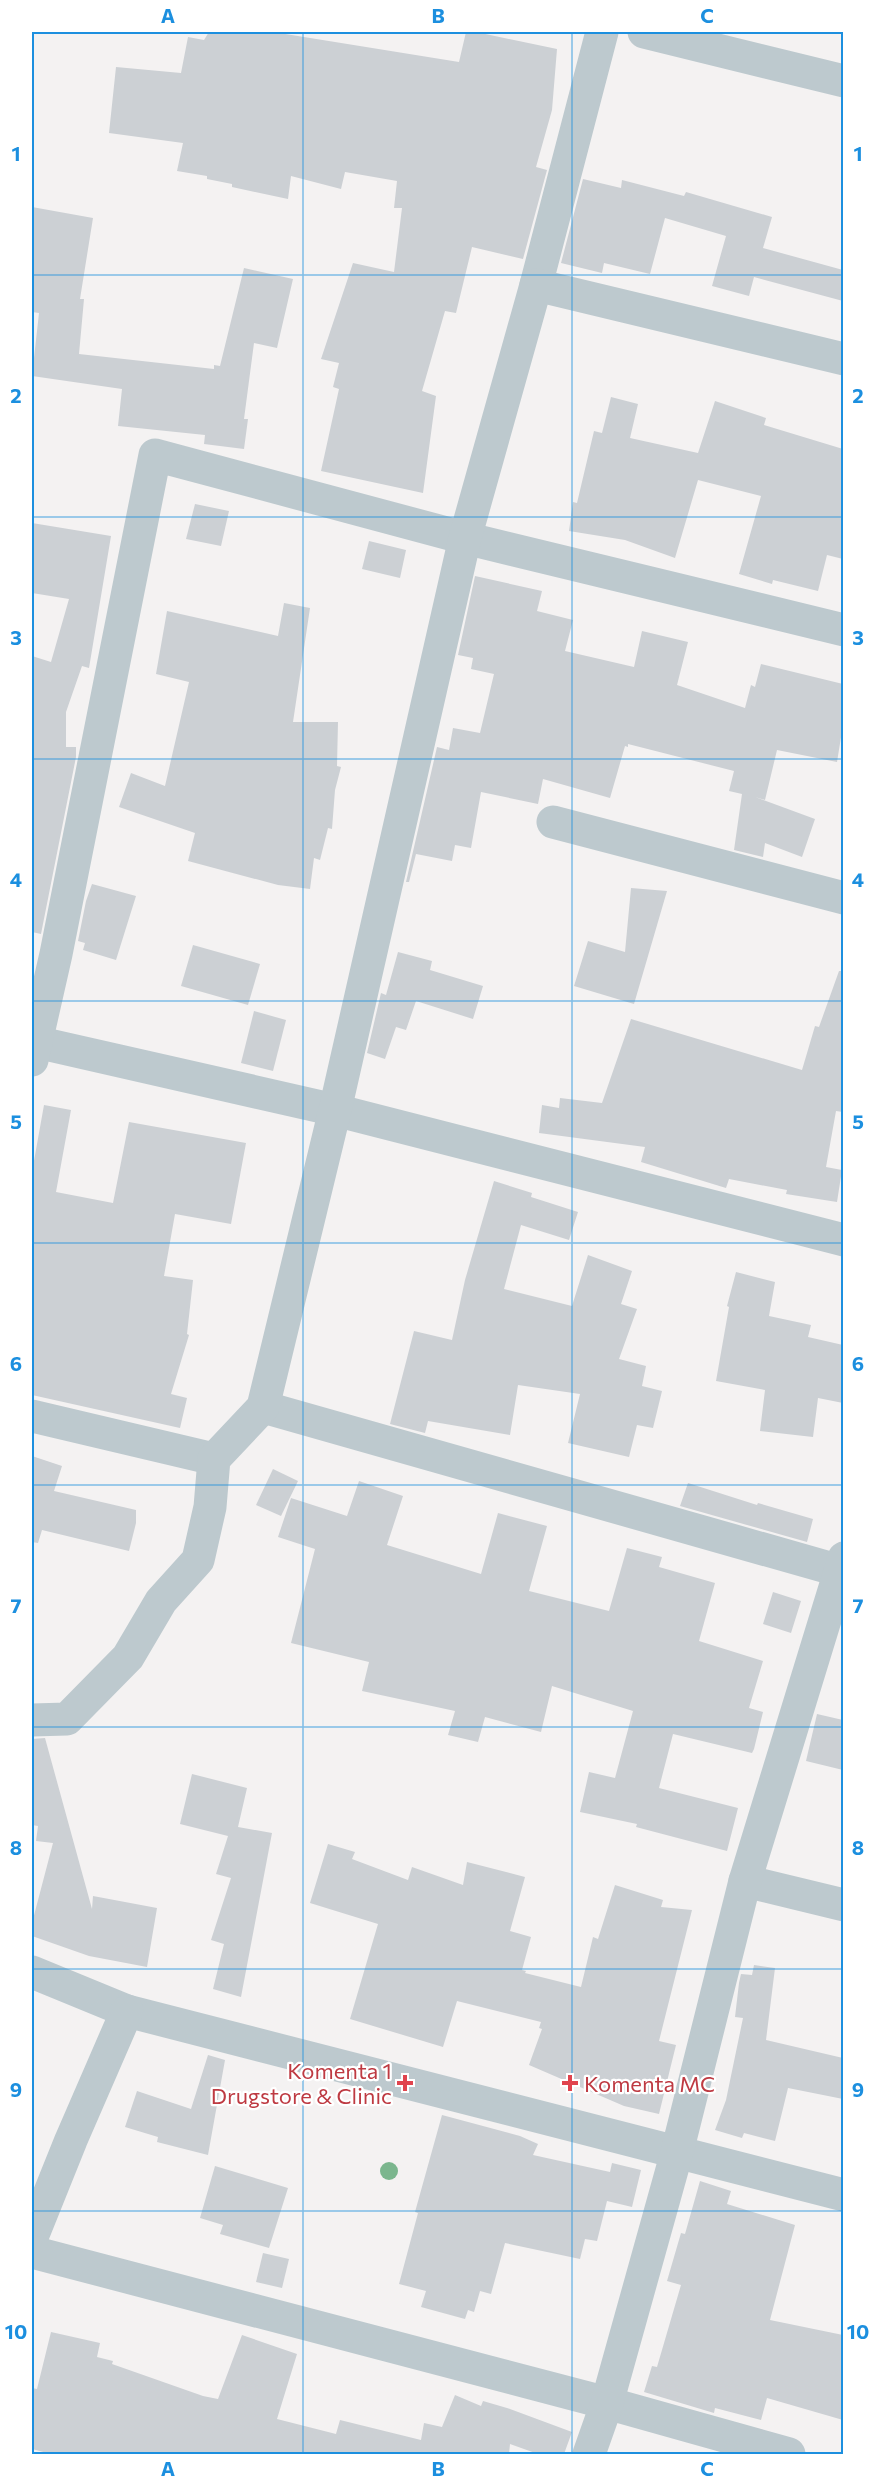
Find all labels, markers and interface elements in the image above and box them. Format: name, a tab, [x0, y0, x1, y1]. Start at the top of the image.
text: A	[161, 3, 175, 27]
text: B	[431, 3, 445, 27]
text: C	[700, 3, 714, 27]
text: 1	[11, 141, 21, 165]
text: 1	[853, 141, 863, 165]
text: 2	[10, 383, 22, 407]
text: 2	[852, 383, 864, 407]
text: 3	[10, 625, 22, 649]
text: 3	[852, 625, 864, 649]
text: 4	[10, 867, 22, 891]
text: 4	[852, 867, 864, 891]
text: 5	[10, 1109, 22, 1133]
text: 5	[852, 1109, 864, 1133]
text: 6	[10, 1351, 22, 1375]
text: 6	[852, 1351, 864, 1375]
text: 7	[11, 1593, 22, 1617]
text: 7	[853, 1593, 864, 1617]
text: 8	[10, 1835, 22, 1859]
text: 8	[852, 1835, 864, 1859]
place label: Komenta 1 Drugstore & Clinic	[211, 2057, 392, 2109]
place label: Komenta MC	[584, 2070, 715, 2097]
marker: Komenta 1 Drugstore & Clinic	[396, 2074, 414, 2092]
marker: Komenta MC	[561, 2074, 579, 2092]
text: 9	[10, 2077, 22, 2101]
text: 9	[852, 2077, 864, 2101]
text: 10	[5, 2319, 27, 2343]
text: 10	[847, 2319, 869, 2343]
text: A	[161, 2456, 175, 2480]
text: B	[431, 2456, 445, 2480]
text: C	[700, 2456, 714, 2480]

